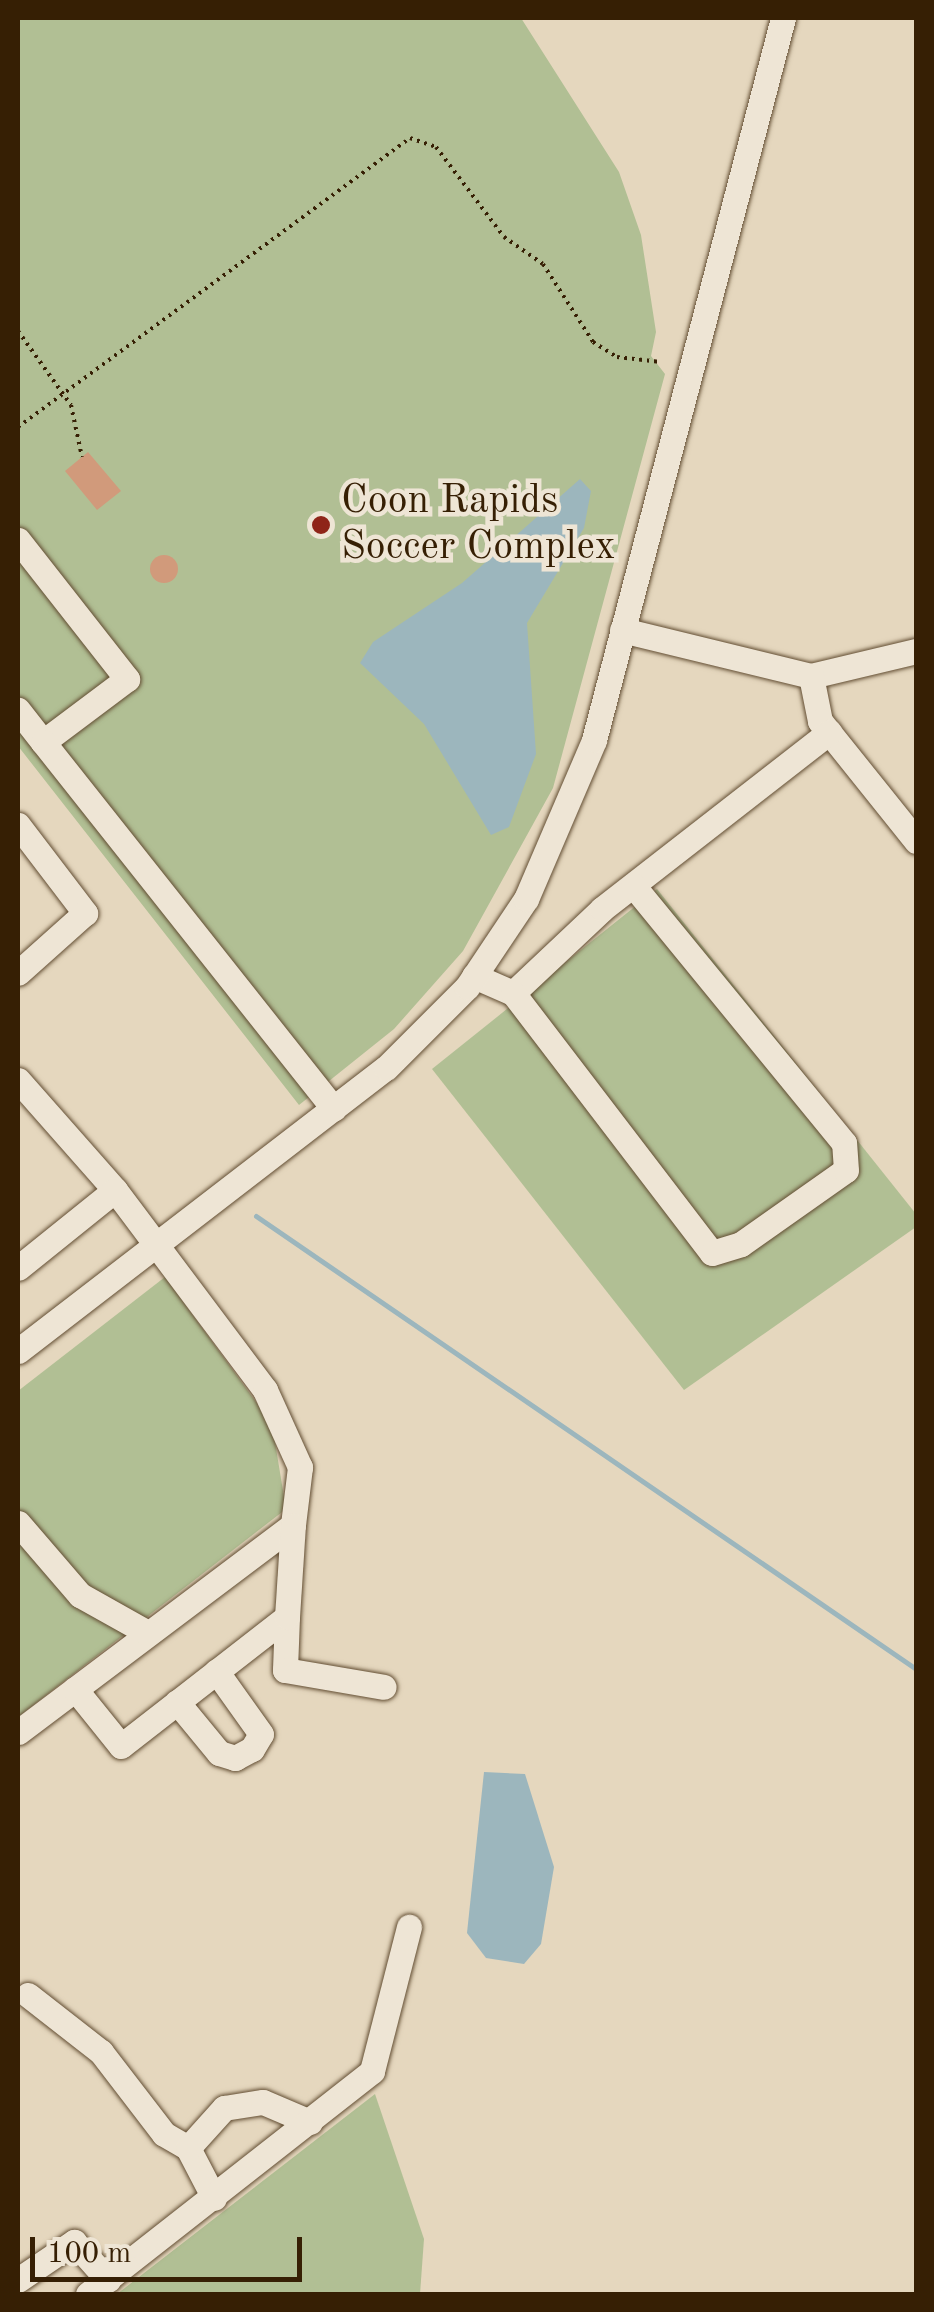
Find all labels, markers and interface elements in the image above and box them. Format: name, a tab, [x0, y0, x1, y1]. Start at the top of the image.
place label: Coon Rapids Soccer Complex	[341, 478, 616, 572]
marker: Coon Rapids Soccer Complex	[310, 514, 332, 536]
scale bar	[35, 2217, 308, 2279]
text: 100 m	[47, 2239, 131, 2269]

